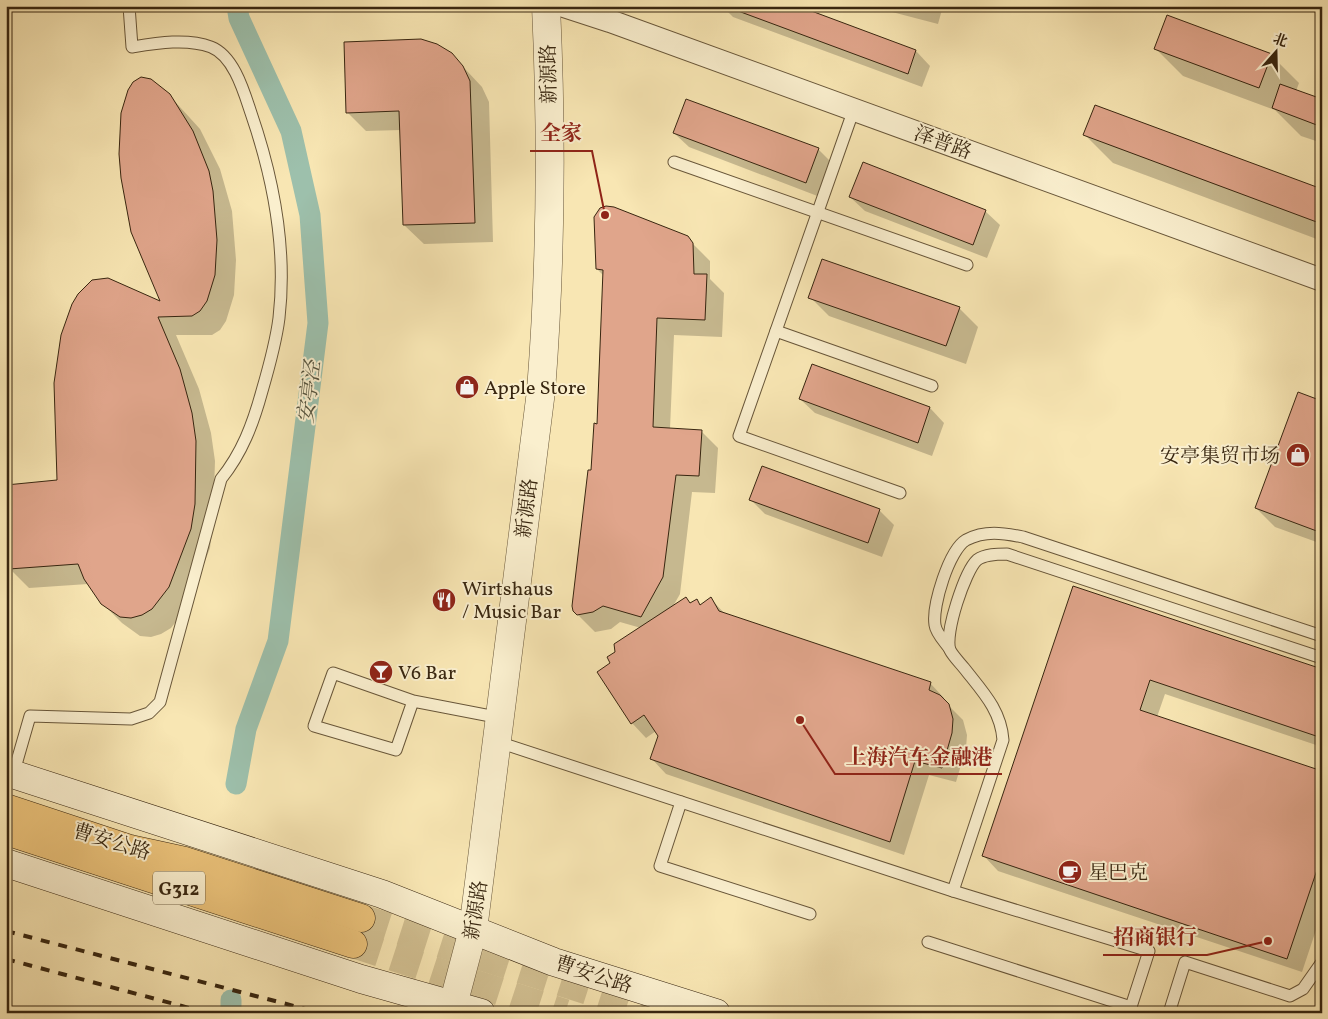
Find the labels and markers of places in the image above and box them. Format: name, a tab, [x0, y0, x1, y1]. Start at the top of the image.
callout: 全家	[530, 115, 592, 151]
shop icon: Apple Store	[454, 374, 480, 400]
place label: Apple Store	[484, 375, 586, 403]
shop icon: 安亭集贸市场	[1285, 442, 1311, 468]
place label: 安亭集贸市场	[1160, 443, 1280, 471]
place label: Wirtshaus / Music Bar	[462, 576, 561, 627]
restaurant icon: Wirtshaus / Music Bar	[431, 587, 457, 613]
bar icon: V6 Bar	[368, 659, 394, 685]
place label: V6 Bar	[398, 660, 456, 688]
callout: 上海汽车金融港	[835, 738, 1002, 774]
cafe icon: 星巴克	[1057, 859, 1083, 885]
place label: 星巴克	[1088, 860, 1148, 888]
callout: 招商银行	[1103, 919, 1207, 955]

